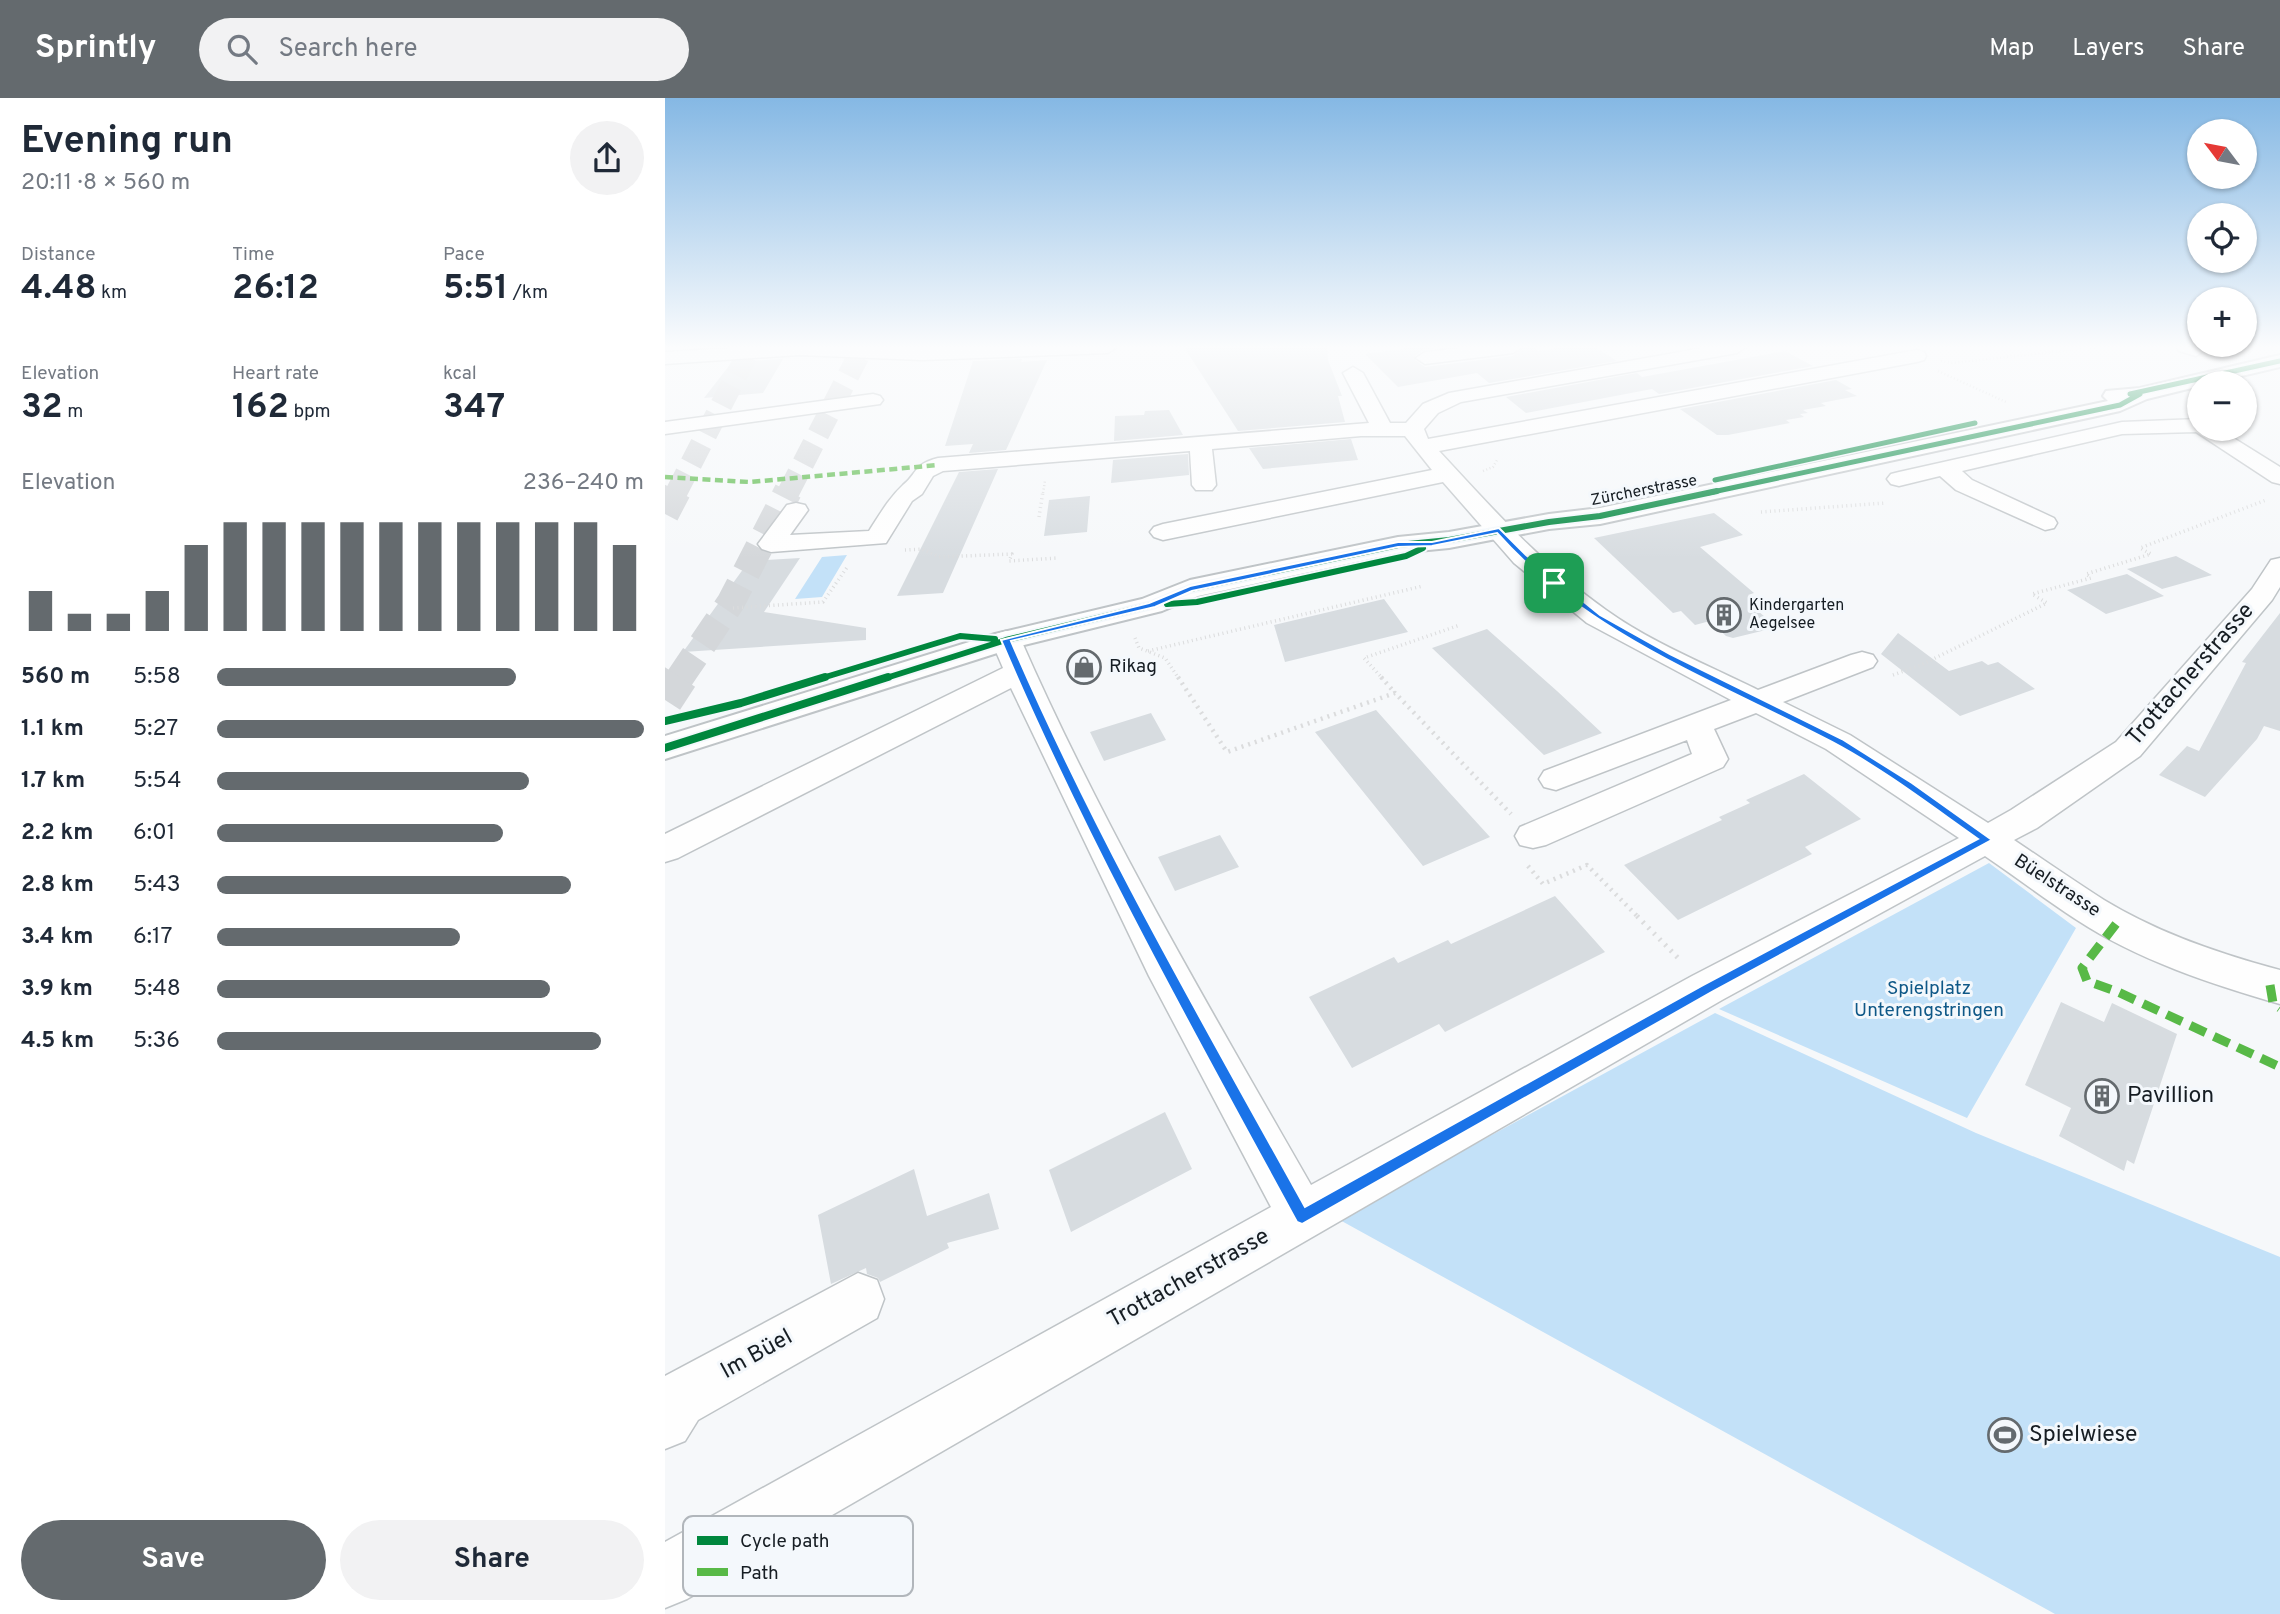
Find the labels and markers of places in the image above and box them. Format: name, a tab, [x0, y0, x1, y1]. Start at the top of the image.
pin	[1524, 553, 1584, 613]
building icon: Kindergarten Aegelsee	[1705, 596, 1743, 634]
place label: Kindergarten Aegelsee	[1749, 596, 1844, 634]
shop icon: Rikag	[1065, 648, 1103, 686]
place label: Rikag	[1109, 655, 1157, 679]
building icon: Pavillion	[2083, 1077, 2121, 1115]
place label: Pavillion	[2127, 1082, 2214, 1111]
sports icon: Spielwiese	[1986, 1416, 2024, 1454]
place label: Spielwiese	[2029, 1421, 2137, 1450]

